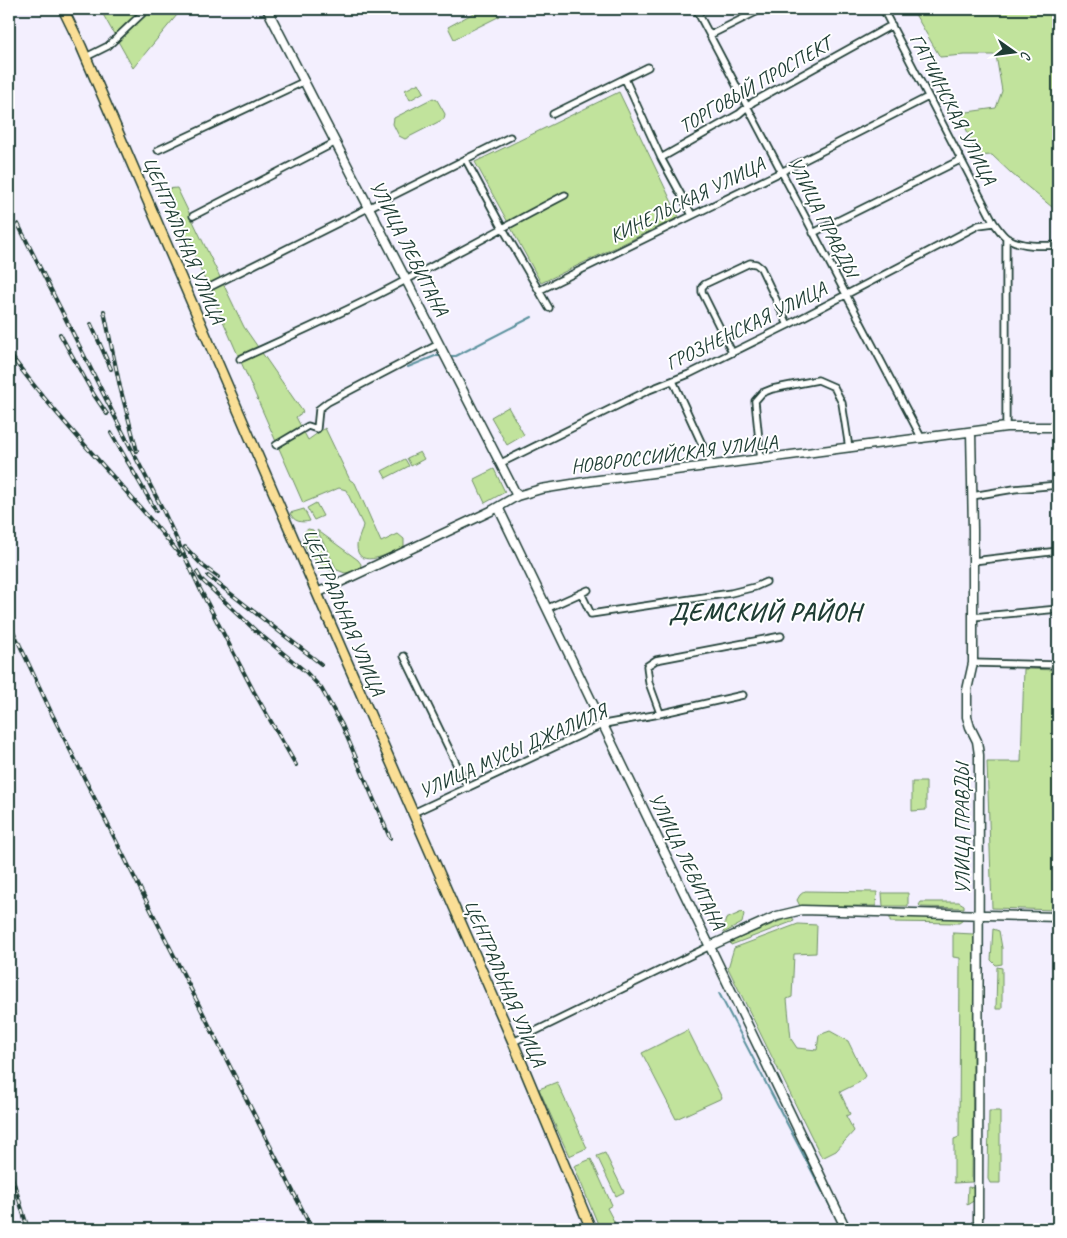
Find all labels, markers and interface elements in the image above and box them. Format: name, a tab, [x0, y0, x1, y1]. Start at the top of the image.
north arrow	[990, 28, 1040, 78]
street label: ТОРГОВЫЙ ПРОСПЕКТ	[674, 29, 840, 139]
street label: ГАТЧИНСКАЯ УЛИЦА	[904, 29, 1002, 189]
text: С	[1017, 50, 1035, 62]
street label: КИНЕЛЬСКАЯ УЛИЦА	[605, 151, 770, 248]
street label: ЦЕНТРАЛЬНАЯ УЛИЦА	[137, 153, 231, 328]
street label: УЛИЦА ПРАВДЫ	[782, 153, 866, 284]
street label: УЛИЦА ЛЕВИТАНА	[364, 176, 454, 321]
street label: ГРОЗНЕНСКАЯ УЛИЦА	[662, 276, 831, 376]
street label: НОВОРОССИЙСКАЯ УЛИЦА	[569, 429, 780, 479]
street label: ЦЕНТРАЛЬНАЯ УЛИЦА	[297, 525, 391, 700]
district label: ДЕМСКИЙ РАЙОН	[669, 596, 865, 628]
street label: УЛИЦА МУСЫ ДЖАЛИЛЯ	[415, 697, 614, 804]
street label: УЛИЦА ПРАВДЫ	[950, 760, 975, 895]
street label: УЛИЦА ЛЕВИТАНА	[643, 789, 731, 934]
street label: ЦЕНТРАЛЬНАЯ УЛИЦА	[458, 896, 552, 1071]

